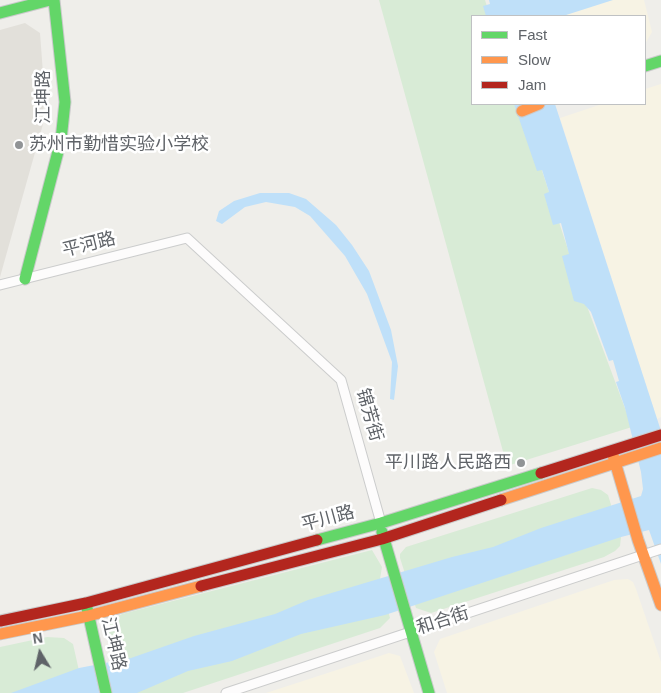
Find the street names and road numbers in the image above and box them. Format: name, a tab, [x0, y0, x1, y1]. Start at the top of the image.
street label: 江坤路	[33, 70, 55, 124]
street label: 平河路	[60, 228, 118, 262]
street label: 锦芳街	[351, 386, 387, 444]
street label: 平川路	[299, 502, 357, 536]
street label: 和合街	[414, 602, 472, 640]
street label: 江坤路	[96, 615, 130, 673]

